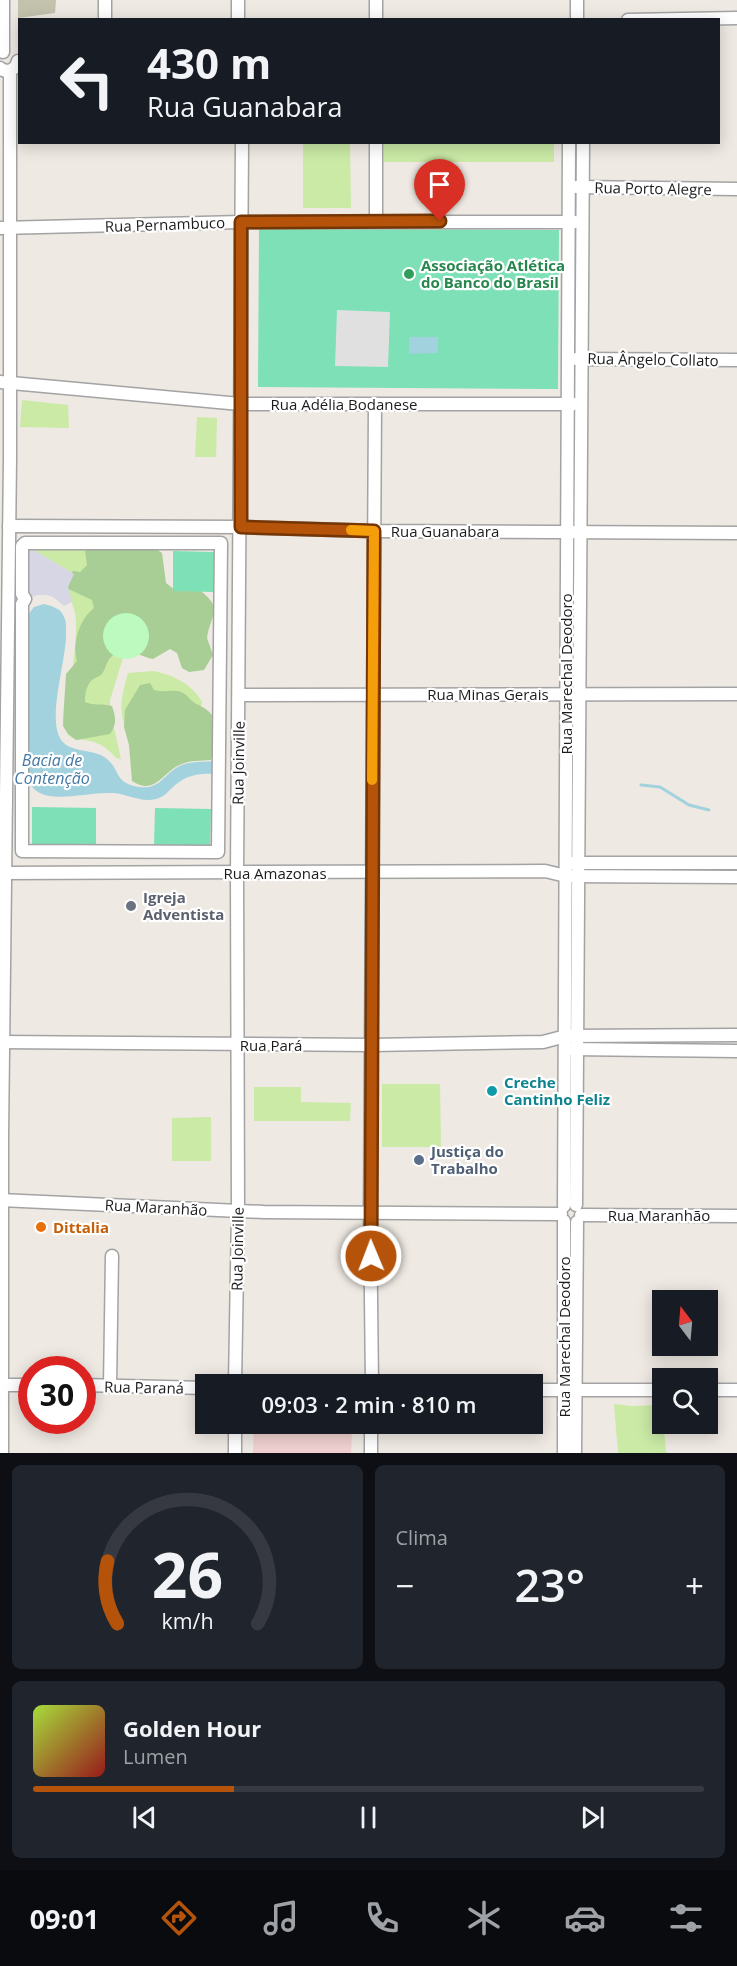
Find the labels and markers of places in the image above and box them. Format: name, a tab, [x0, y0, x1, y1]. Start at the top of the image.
pin	[414, 159, 465, 221]
place label: Associação Atlética do Banco do Brasil	[421, 255, 565, 292]
marker: Associação Atlética do Banco do Brasil	[402, 267, 416, 281]
place label: Igreja Adventista	[143, 887, 224, 924]
marker: Igreja Adventista	[124, 899, 138, 913]
place label: Creche Cantinho Feliz	[504, 1072, 610, 1109]
marker: Creche Cantinho Feliz	[485, 1084, 499, 1098]
place label: Justiça do Trabalho	[429, 1141, 504, 1178]
marker: Justiça do Trabalho	[412, 1153, 426, 1167]
place label: Dittalia	[53, 1217, 109, 1237]
marker: Dittalia	[34, 1220, 48, 1234]

